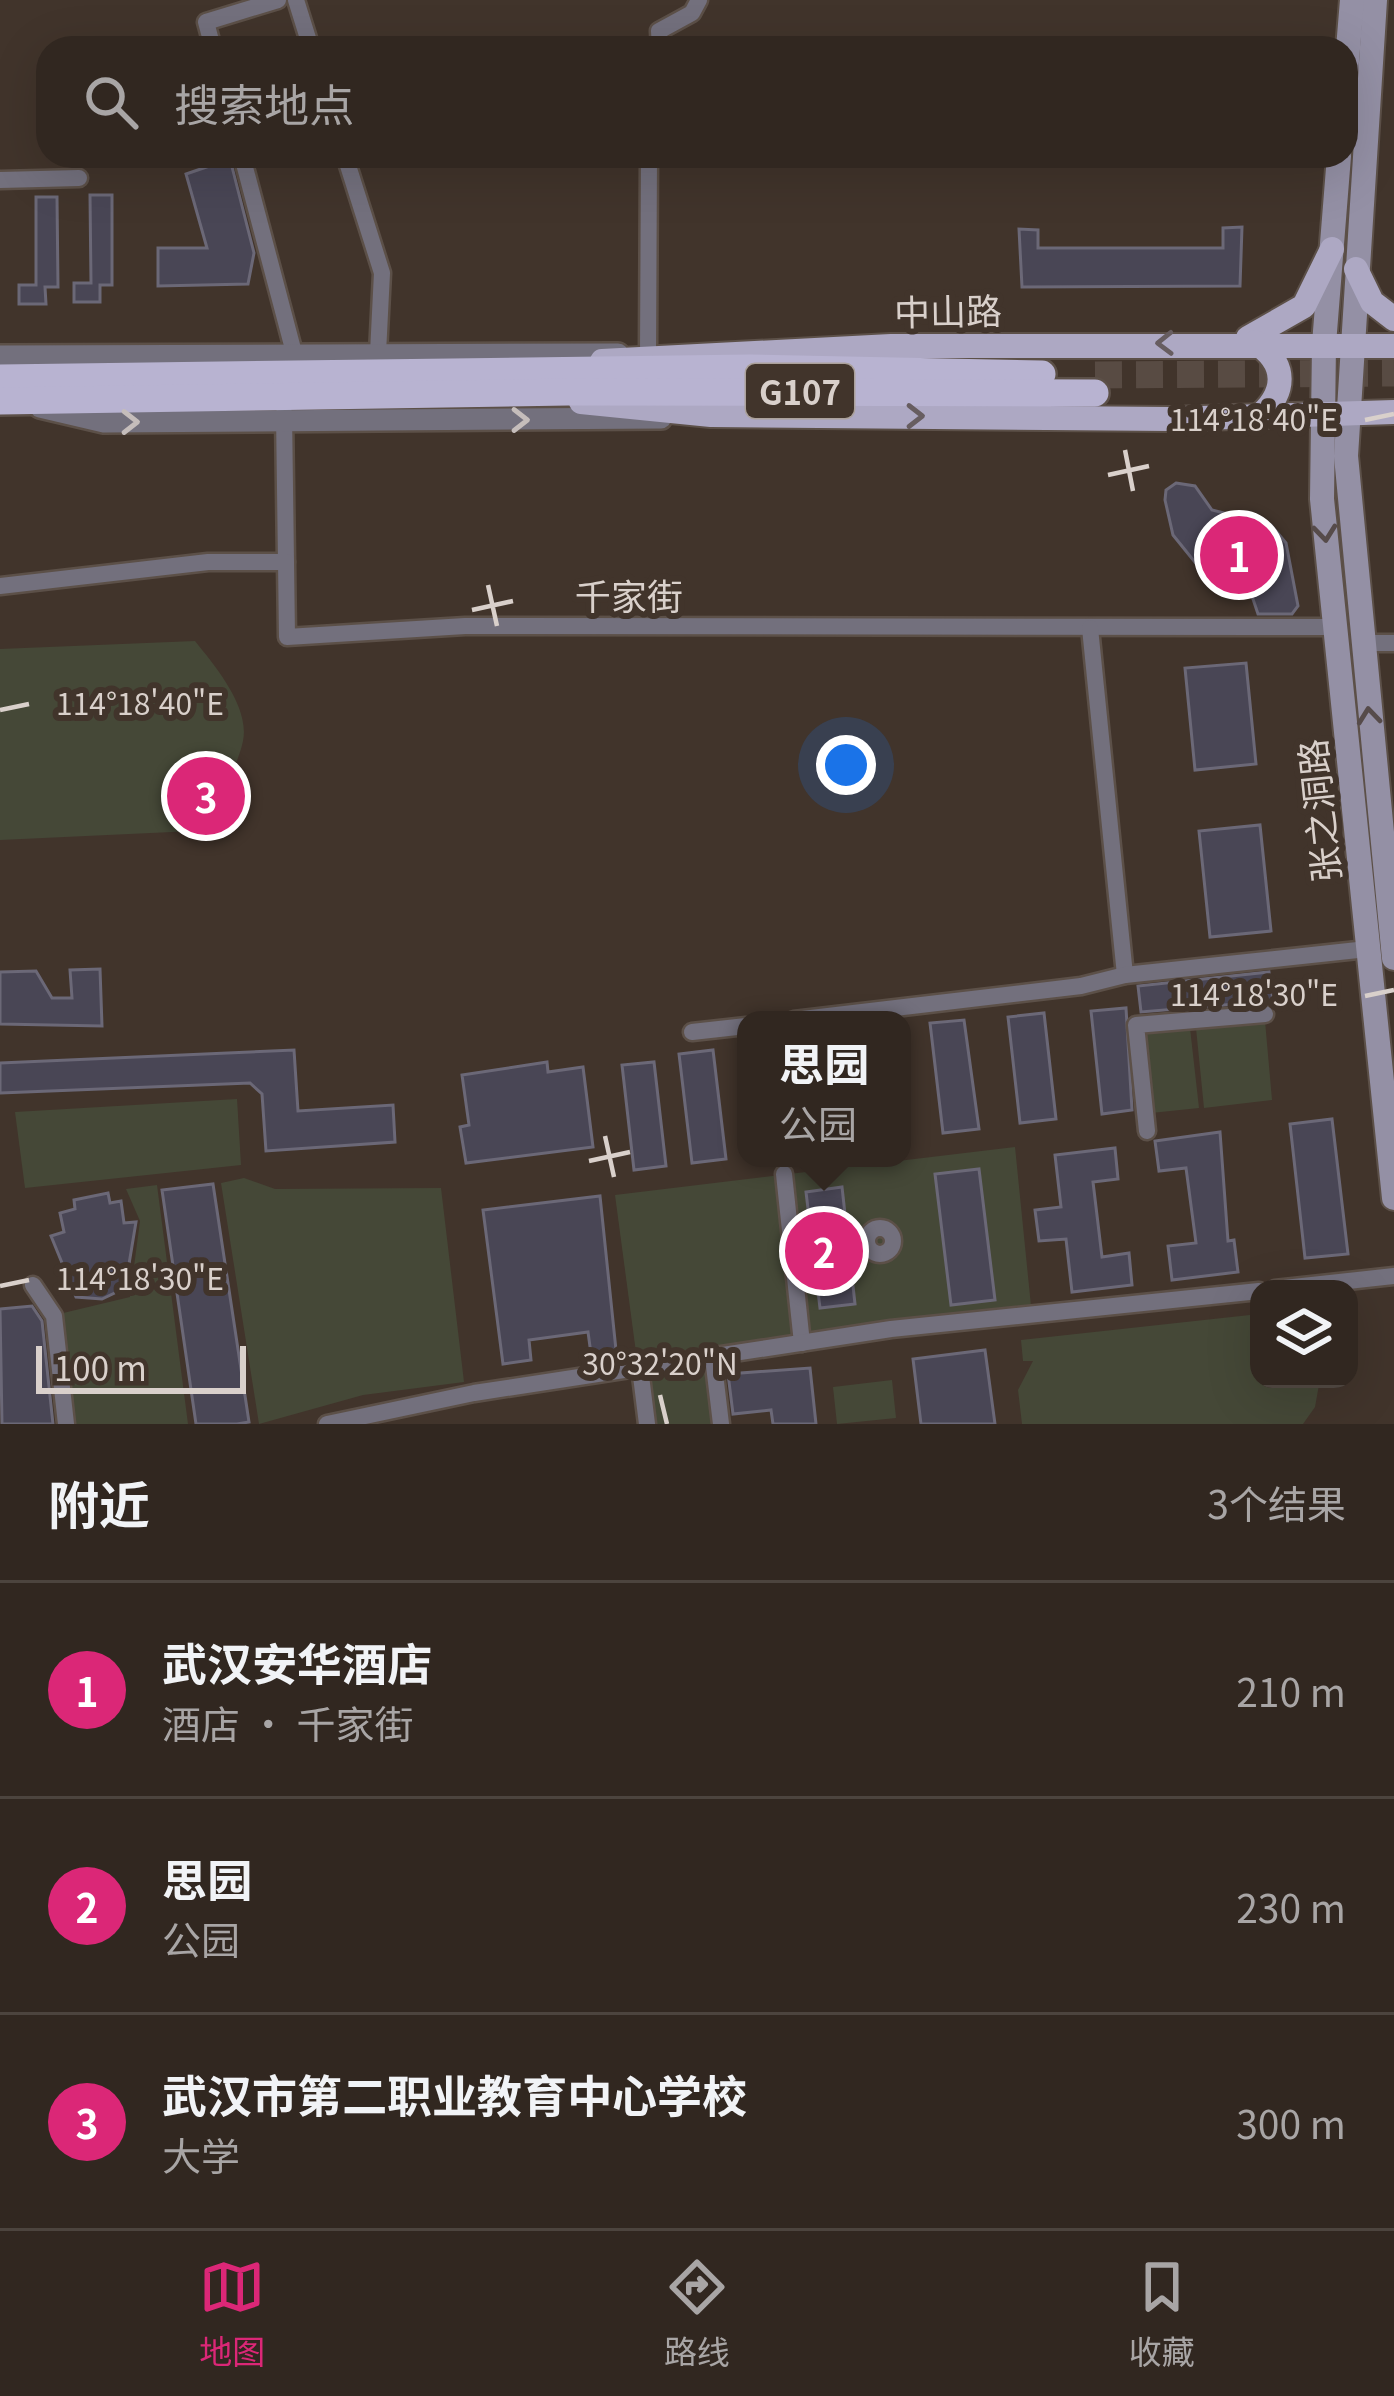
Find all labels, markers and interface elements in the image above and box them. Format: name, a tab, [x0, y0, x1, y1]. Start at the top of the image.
search box	[36, 36, 1358, 168]
icon: search	[78, 69, 144, 135]
text: 搜索地点	[174, 70, 354, 135]
street label: 中山路	[894, 282, 1002, 336]
one-way arrow	[1155, 330, 1173, 356]
road number: G107	[746, 364, 854, 418]
text: 114°18'40"E	[1170, 396, 1338, 440]
one-way arrow	[907, 403, 925, 429]
one-way arrow	[512, 407, 530, 433]
one-way arrow	[122, 409, 140, 435]
pin: 1	[1200, 510, 1278, 600]
one-way arrow	[1312, 523, 1338, 542]
street label: 千家街	[575, 568, 683, 620]
text: 114°18'40"E	[56, 680, 224, 724]
one-way arrow	[1356, 706, 1382, 726]
your location	[816, 735, 876, 795]
street label: 张之洞路	[1284, 737, 1350, 885]
pin: 3	[167, 751, 245, 841]
text: 114°18'30"E	[1170, 971, 1338, 1015]
popup	[737, 1011, 911, 1167]
text: 思园	[779, 1029, 869, 1094]
text: 公园	[779, 1094, 857, 1150]
pin: 2	[785, 1206, 863, 1296]
text: 114°18'30"E	[56, 1255, 224, 1299]
map controls	[1250, 1280, 1358, 1388]
button: layers	[1250, 1280, 1358, 1388]
scale bar	[36, 1340, 246, 1393]
text: 30°32'20"N	[582, 1340, 738, 1384]
text: 100 m	[54, 1343, 147, 1391]
text: 附近	[48, 1465, 150, 1539]
text: 3个结果	[1207, 1474, 1346, 1530]
text: 武汉安华酒店	[162, 1629, 432, 1694]
text: 1	[75, 1662, 99, 1718]
text: 210 m	[1236, 1662, 1346, 1718]
text: 酒店 · 千家街	[162, 1694, 413, 1750]
text: 思园	[162, 1845, 252, 1910]
text: 2	[75, 1878, 99, 1934]
text: 230 m	[1236, 1878, 1346, 1934]
text: 公园	[162, 1910, 240, 1966]
text: 武汉市第二职业教育中心学校	[162, 2061, 747, 2126]
text: 3	[75, 2094, 99, 2150]
text: 300 m	[1236, 2094, 1346, 2150]
text: 大学	[162, 2126, 240, 2182]
tab: 地图	[199, 2254, 265, 2374]
tab: 路线	[664, 2254, 730, 2374]
tab: 收藏	[1129, 2254, 1195, 2374]

